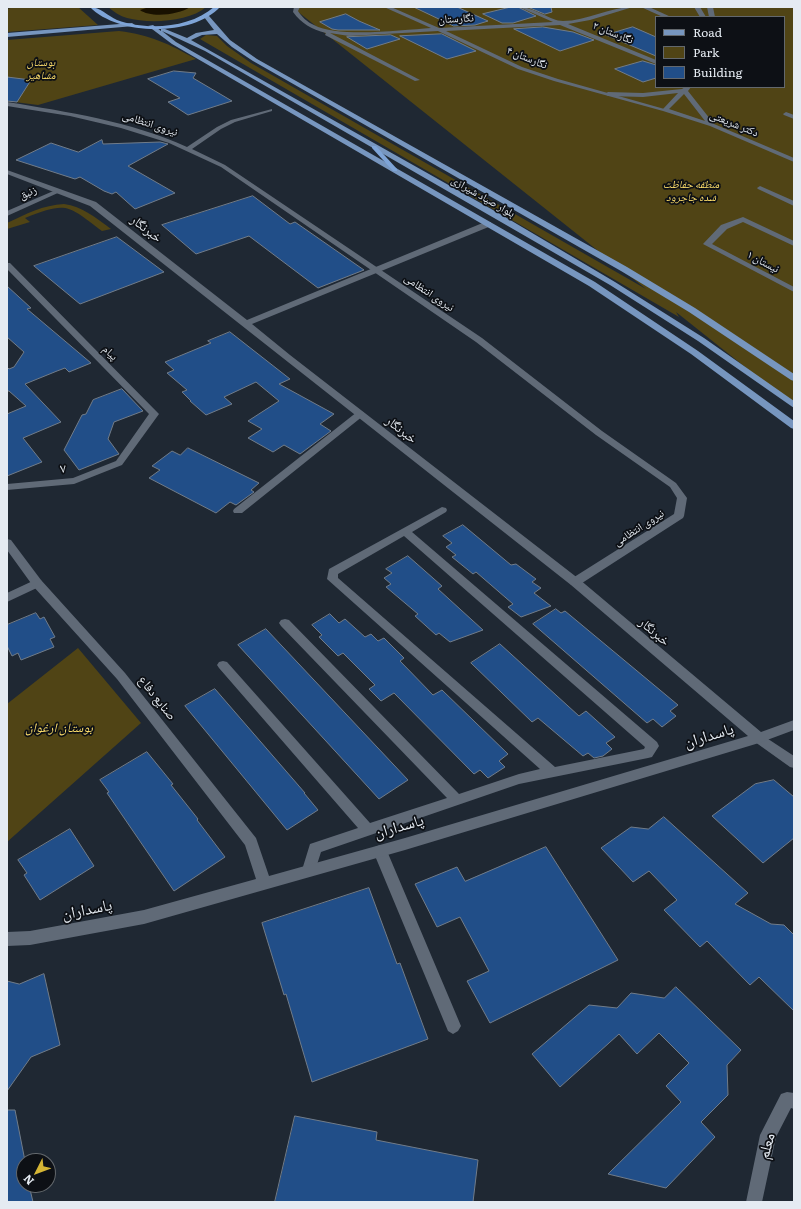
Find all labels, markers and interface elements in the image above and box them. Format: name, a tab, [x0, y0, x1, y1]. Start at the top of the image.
street label: نگارستان	[438, 11, 474, 27]
legend	[655, 16, 785, 88]
street label: نگارستان ۲	[591, 19, 635, 47]
text: Road	[693, 23, 722, 41]
text: Park	[693, 43, 719, 61]
street label: نگارستان ۴	[505, 44, 549, 72]
park label: بوستان مشاهیر	[26, 56, 56, 82]
text: Building	[693, 63, 742, 81]
street label: دکتر شریعتی	[708, 108, 760, 140]
street label: نیروی انتظامی	[121, 109, 179, 139]
street label: بلوار صیاد شیرازی	[449, 173, 517, 221]
park label: منطقه حفاظت شده جاجرود	[663, 178, 719, 204]
street label: زنبق	[17, 183, 39, 203]
street label: خبرنگار	[127, 212, 165, 246]
street label: نیستان ۱	[745, 248, 781, 276]
street label: نیروی انتظامی	[401, 271, 457, 315]
street label: پیام	[100, 343, 120, 363]
street label: خبرنگار	[382, 413, 420, 447]
street label: ۷	[59, 461, 67, 477]
street label: نیروی انتظامی	[611, 507, 667, 549]
street label: خبرنگار	[636, 615, 672, 649]
street label: صنایع دفاع	[135, 672, 179, 724]
street label: پاسداران	[682, 719, 736, 753]
park label: بوستان ارغوان	[25, 720, 93, 736]
street label: پاسداران	[372, 811, 426, 843]
street label: پاسداران	[60, 896, 114, 924]
street label: معلم	[754, 1131, 780, 1161]
north arrow	[16, 1153, 56, 1193]
text: N	[19, 1172, 37, 1189]

